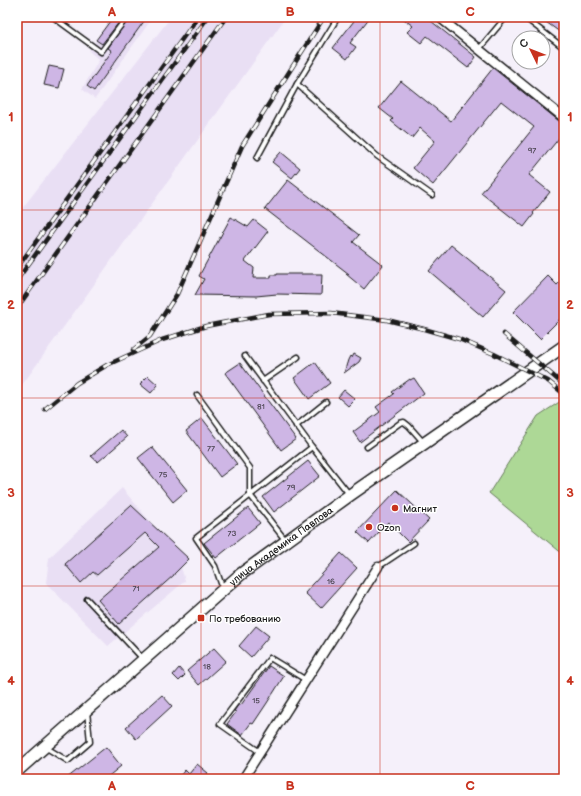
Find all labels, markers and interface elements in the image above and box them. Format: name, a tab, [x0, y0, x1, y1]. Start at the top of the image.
text: A	[107, 4, 116, 20]
text: B	[285, 4, 295, 20]
text: C	[465, 4, 475, 20]
north arrow	[511, 30, 551, 70]
text: С	[517, 36, 532, 51]
text: 1	[8, 109, 14, 125]
text: 1	[567, 109, 573, 125]
house number: 97	[528, 146, 536, 155]
text: 2	[7, 297, 15, 313]
text: 2	[566, 297, 574, 313]
house number: 81	[257, 402, 265, 411]
house number: 77	[207, 444, 215, 453]
house number: 75	[159, 470, 168, 479]
house number: 79	[287, 483, 296, 492]
text: 3	[7, 485, 15, 501]
text: 3	[566, 485, 574, 501]
marker: Магнит	[390, 503, 400, 513]
place label: Магнит	[403, 503, 437, 515]
street label: улица Академика Павлова	[227, 504, 336, 589]
marker: Ozon	[364, 522, 374, 532]
place label: Ozon	[377, 522, 401, 534]
house number: 73	[228, 529, 236, 538]
house number: 16	[327, 577, 335, 586]
house number: 71	[132, 584, 140, 593]
marker: По требованию	[196, 613, 206, 623]
place label: По требованию	[209, 613, 281, 625]
house number: 18	[203, 662, 211, 671]
text: 4	[7, 673, 15, 689]
text: 4	[566, 673, 574, 689]
house number: 15	[252, 696, 260, 705]
text: A	[107, 778, 116, 794]
text: B	[285, 778, 295, 794]
text: C	[465, 778, 475, 794]

